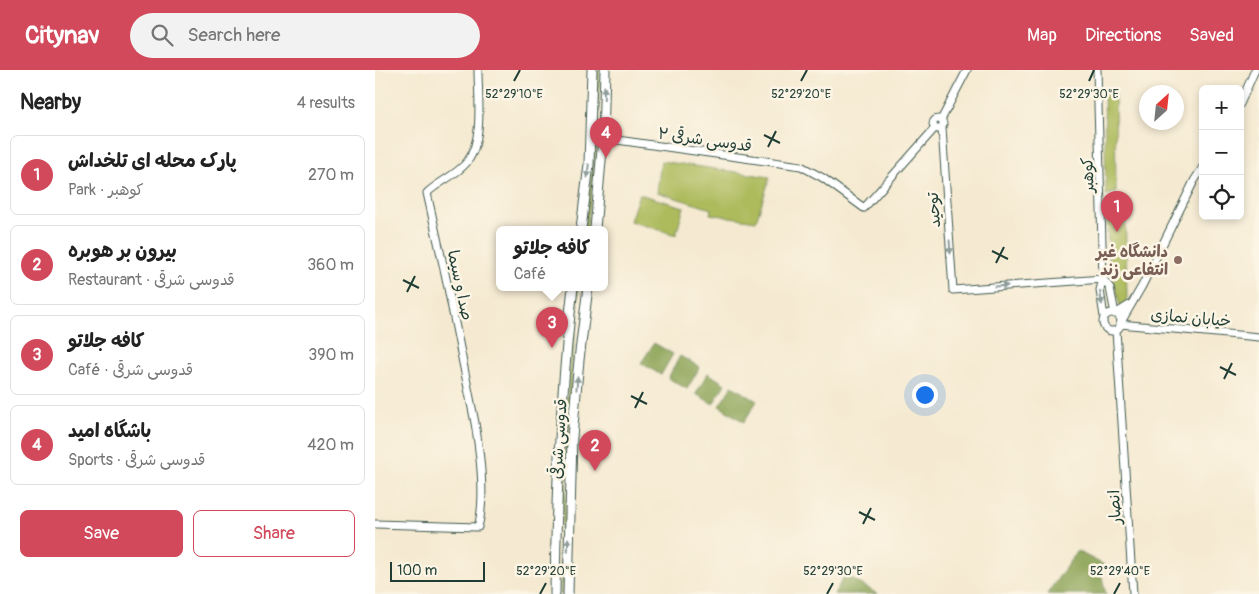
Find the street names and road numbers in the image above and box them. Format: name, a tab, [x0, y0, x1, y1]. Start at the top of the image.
street label: قدوسی شرقی ۲	[656, 122, 753, 156]
street label: کوهبر	[1077, 157, 1099, 195]
street label: توحید	[923, 191, 945, 228]
street label: صدا و سیما	[443, 248, 477, 322]
street label: خیابان نمازی	[1150, 305, 1232, 331]
street label: قدوسی شرقی	[545, 398, 572, 480]
street label: انصار	[1104, 489, 1126, 527]

